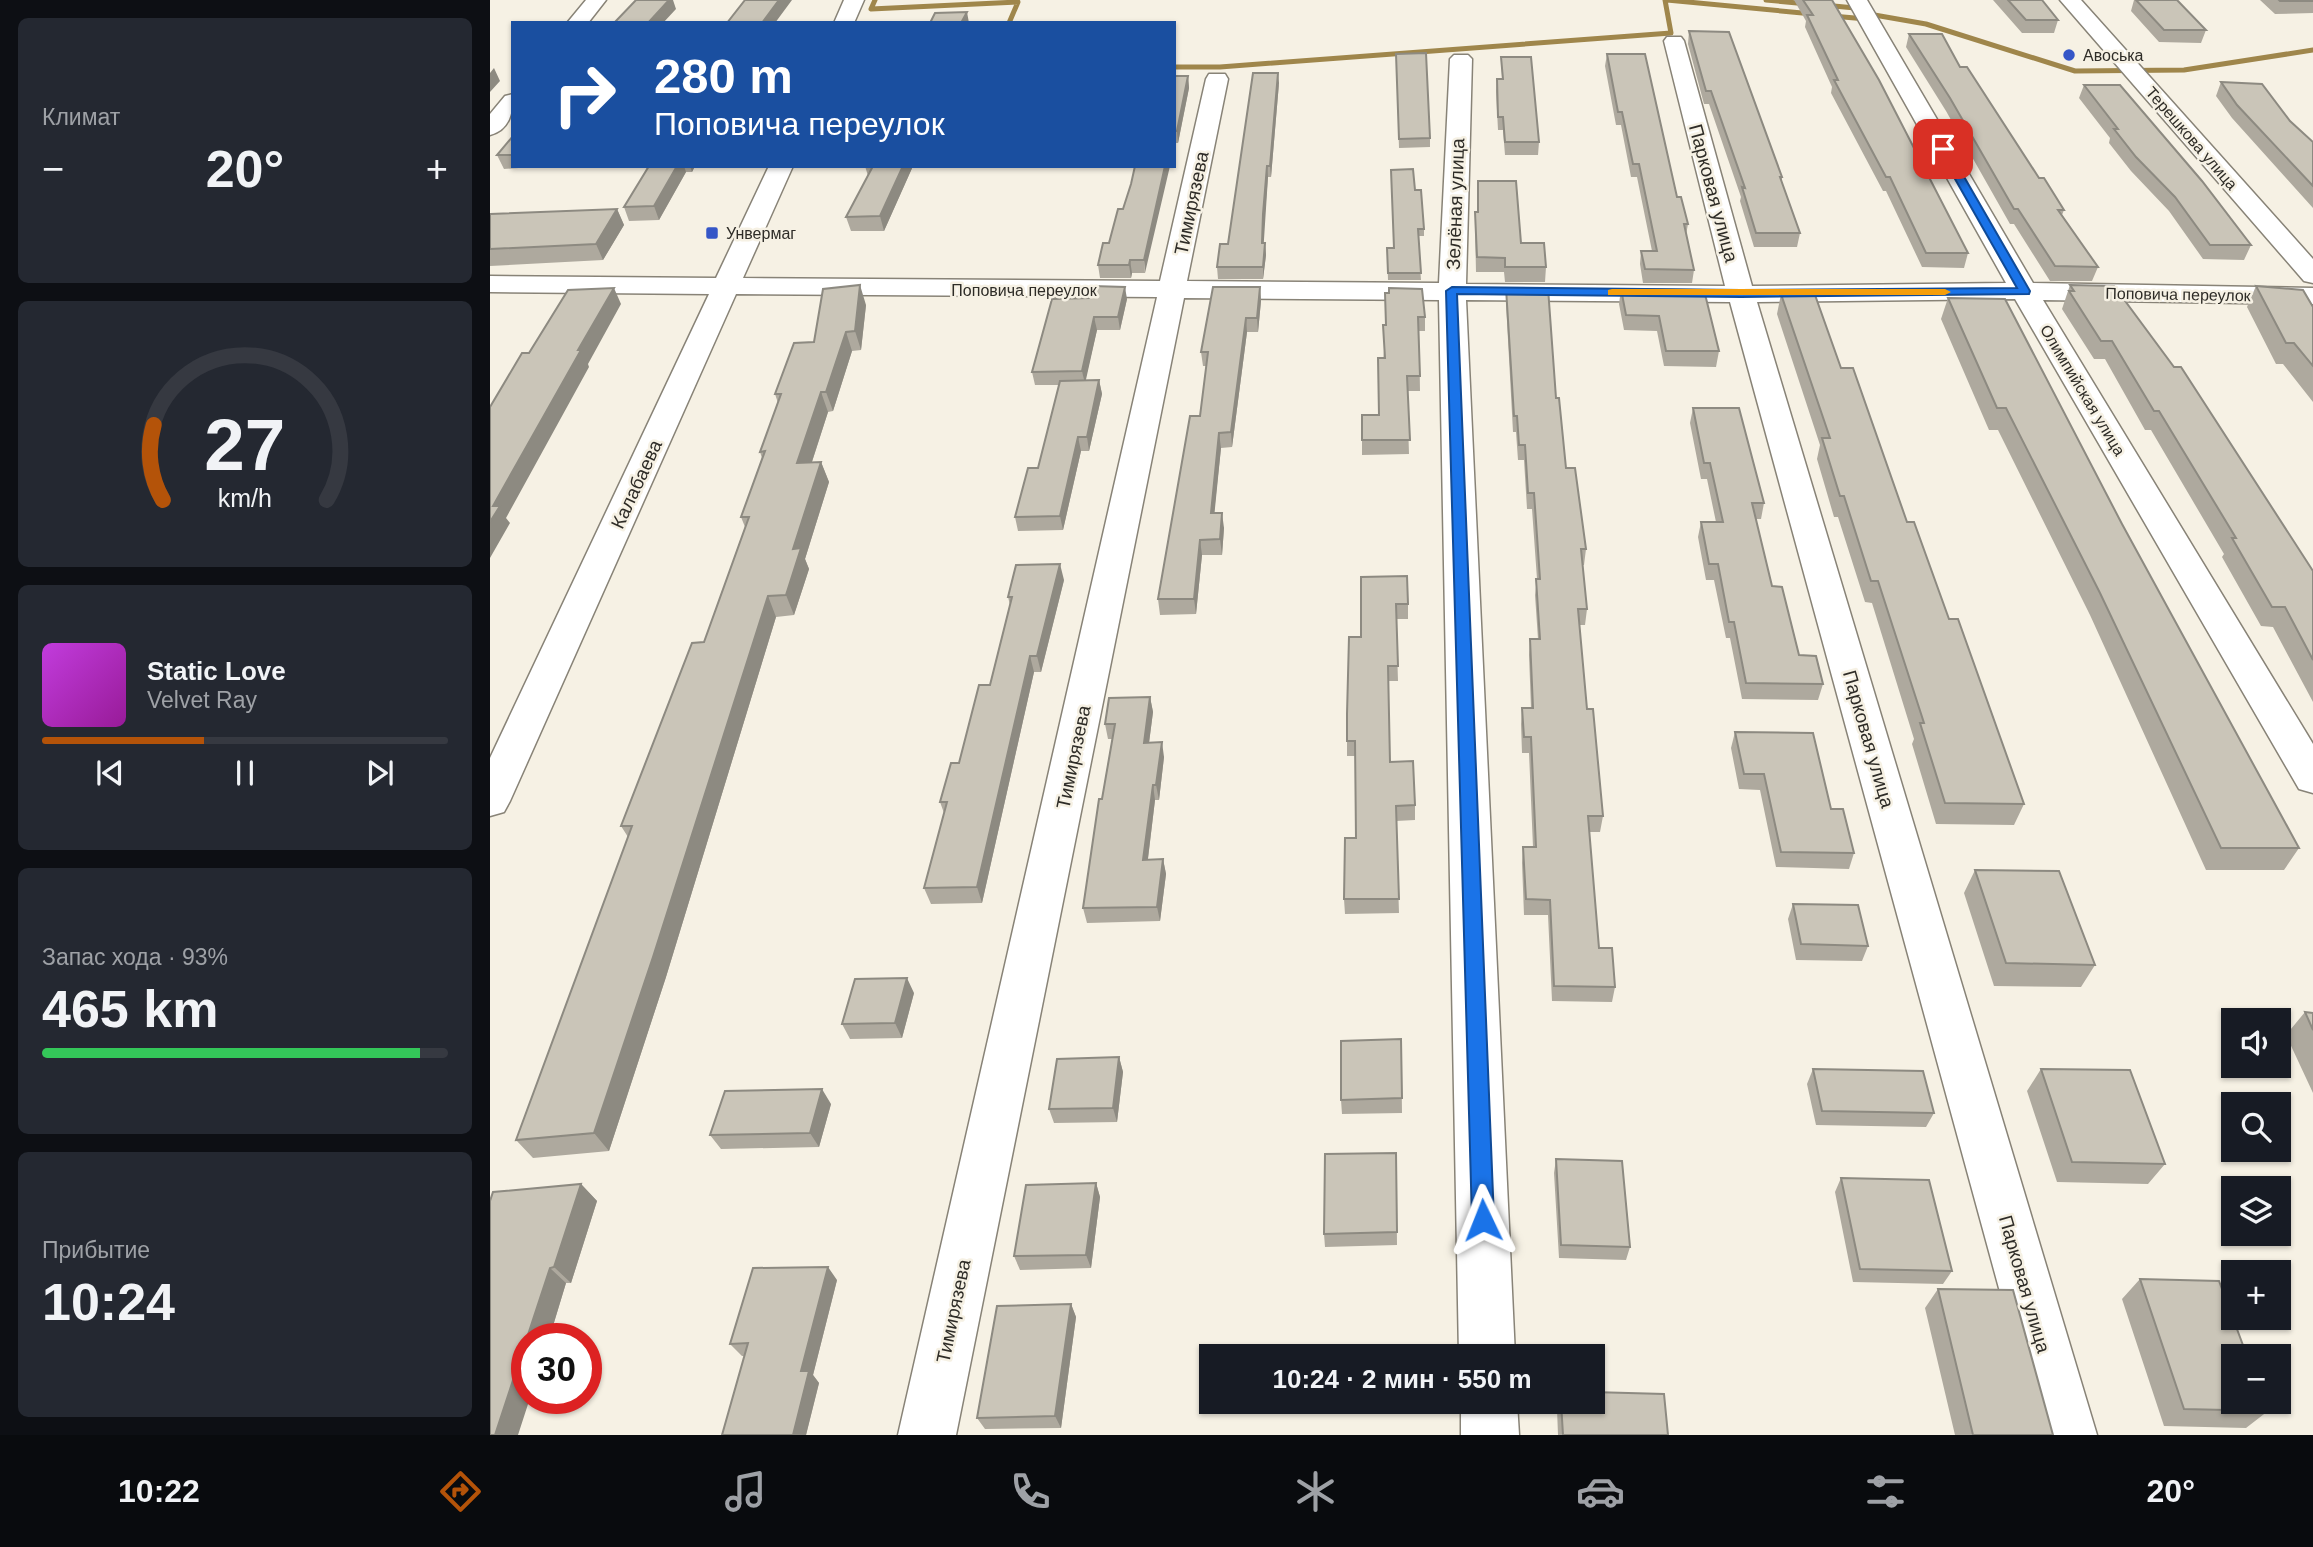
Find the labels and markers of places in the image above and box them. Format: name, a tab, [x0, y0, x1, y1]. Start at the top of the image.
marker: Авоська	[2061, 47, 2077, 63]
place label: Авоська	[2083, 47, 2144, 64]
pin	[1913, 119, 1973, 179]
marker: Унвермаг	[704, 225, 720, 241]
place label: Унвермаг	[726, 225, 796, 242]

